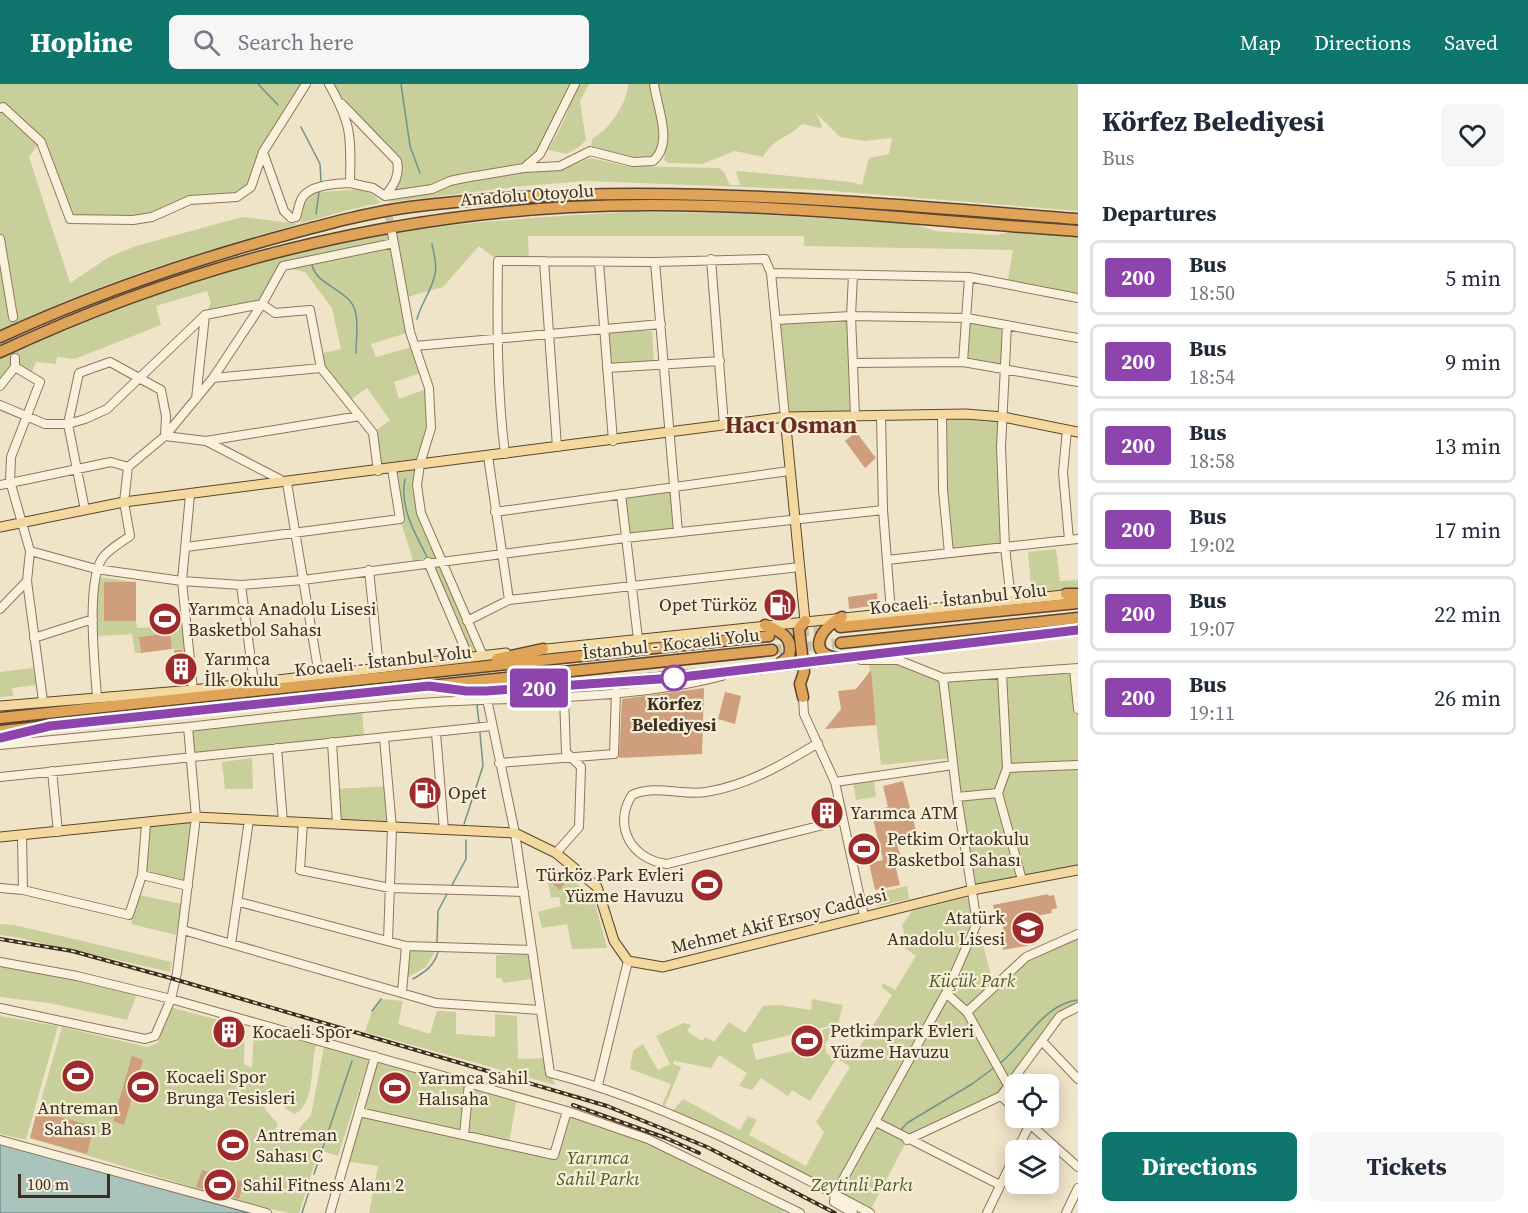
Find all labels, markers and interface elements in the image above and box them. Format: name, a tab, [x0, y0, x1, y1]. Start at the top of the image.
search box	[169, 15, 589, 69]
text: Hopline	[30, 23, 133, 61]
icon: search	[190, 26, 223, 59]
text: Search here	[238, 27, 354, 57]
text: Map	[1240, 28, 1281, 57]
text: Directions	[1314, 28, 1411, 57]
text: Saved	[1444, 28, 1498, 57]
text: Körfez Belediyesi	[1102, 102, 1325, 140]
button: heart	[1441, 104, 1504, 167]
text: Bus	[1102, 144, 1135, 172]
street label: Anadolu Otoyolu	[459, 177, 595, 212]
text: Departures	[1102, 198, 1216, 228]
text: Bus	[1189, 249, 1226, 279]
text: 200	[1121, 263, 1155, 292]
text: 5 min	[1445, 263, 1501, 293]
text: 18:50	[1189, 279, 1235, 307]
text: Bus	[1189, 333, 1226, 363]
text: 200	[1121, 347, 1155, 376]
text: 9 min	[1445, 347, 1501, 377]
text: 18:54	[1189, 363, 1235, 391]
district label: Hacı Osman	[725, 408, 857, 441]
text: Bus	[1189, 417, 1226, 447]
text: 200	[1121, 431, 1155, 460]
text: 13 min	[1434, 431, 1501, 461]
text: 18:58	[1189, 447, 1235, 475]
text: Bus	[1189, 501, 1226, 531]
text: 200	[1121, 515, 1155, 544]
text: 17 min	[1434, 515, 1501, 545]
text: 19:02	[1189, 531, 1235, 559]
street label: Kocaeli - İstanbul Yolu	[868, 577, 1048, 620]
text: Bus	[1189, 585, 1226, 615]
fuel station icon: Opet Türköz	[762, 587, 798, 623]
place label: Opet Türköz	[659, 592, 757, 617]
place label: Yarımca Anadolu Lisesi Basketbol Sahası	[188, 596, 376, 642]
text: 200	[1121, 599, 1155, 628]
text: 22 min	[1434, 599, 1501, 629]
sports icon: Yarımca Anadolu Lisesi Basketbol Sahası	[147, 601, 183, 637]
text: 19:07	[1189, 615, 1235, 643]
street label: İstanbul - Kocaeli Yolu	[581, 622, 761, 665]
street label: Kocaeli - İstanbul Yolu	[293, 639, 473, 682]
place label: Yarımca İlk Okulu	[204, 646, 279, 692]
building icon: Yarımca İlk Okulu	[163, 651, 199, 687]
marker: Körfez Belediyesi	[661, 665, 687, 691]
line badge: 200	[504, 668, 574, 708]
text: Bus	[1189, 669, 1226, 699]
text: 200	[522, 674, 556, 703]
text: 200	[1121, 683, 1155, 712]
text: 26 min	[1434, 683, 1501, 713]
place label: Körfez Belediyesi	[632, 691, 717, 737]
text: 19:11	[1189, 699, 1235, 727]
fuel station icon: Opet	[407, 775, 443, 811]
place label: Opet	[448, 780, 486, 805]
building icon: Yarımca ATM	[809, 795, 845, 831]
place label: Yarımca ATM	[850, 800, 958, 825]
place label: Petkim Ortaokulu Basketbol Sahası	[887, 826, 1029, 872]
sports icon: Petkim Ortaokulu Basketbol Sahası	[846, 831, 882, 867]
place label: Türköz Park Evleri Yüzme Havuzu	[536, 862, 684, 908]
sports icon: Türköz Park Evleri Yüzme Havuzu	[689, 867, 725, 903]
street label: Mehmet Akif Ersoy Caddesi	[668, 882, 889, 959]
place label: Atatürk Anadolu Lisesi	[887, 905, 1005, 951]
school or university icon: Atatürk Anadolu Lisesi	[1010, 910, 1046, 946]
park label: Küçük Park	[928, 968, 1016, 993]
building icon: Kocaeli Spor	[211, 1014, 247, 1050]
place label: Petkimpark Evleri Yüzme Havuzu	[830, 1018, 974, 1064]
place label: Kocaeli Spor	[252, 1019, 353, 1044]
sports icon: Petkimpark Evleri Yüzme Havuzu	[789, 1023, 825, 1059]
sports icon: Antreman Sahası B	[60, 1058, 96, 1094]
place label: Kocaeli Spor Brunga Tesisleri	[166, 1064, 295, 1110]
place label: Yarımca Sahil Halısaha	[418, 1065, 528, 1111]
sports icon: Kocaeli Spor Brunga Tesisleri	[125, 1069, 161, 1105]
sports icon: Yarımca Sahil Halısaha	[377, 1070, 413, 1106]
map controls	[1005, 1074, 1059, 1194]
button: locate	[1005, 1074, 1059, 1128]
place label: Antreman Sahası B	[37, 1095, 119, 1141]
place label: Antreman Sahası C	[256, 1122, 338, 1168]
sports icon: Antreman Sahası C	[215, 1127, 251, 1163]
button: Directions	[1102, 1132, 1297, 1201]
button: Tickets	[1309, 1132, 1504, 1201]
button: layers	[1005, 1140, 1059, 1194]
park label: Yarımca Sahil Parkı	[557, 1145, 640, 1191]
sports icon: Sahil Fitness Alanı 2	[202, 1167, 238, 1203]
scale bar	[18, 1171, 110, 1198]
place label: Sahil Fitness Alanı 2	[243, 1172, 404, 1197]
park label: Zeytinli Parkı	[810, 1172, 913, 1197]
text: 100 m	[27, 1173, 69, 1195]

